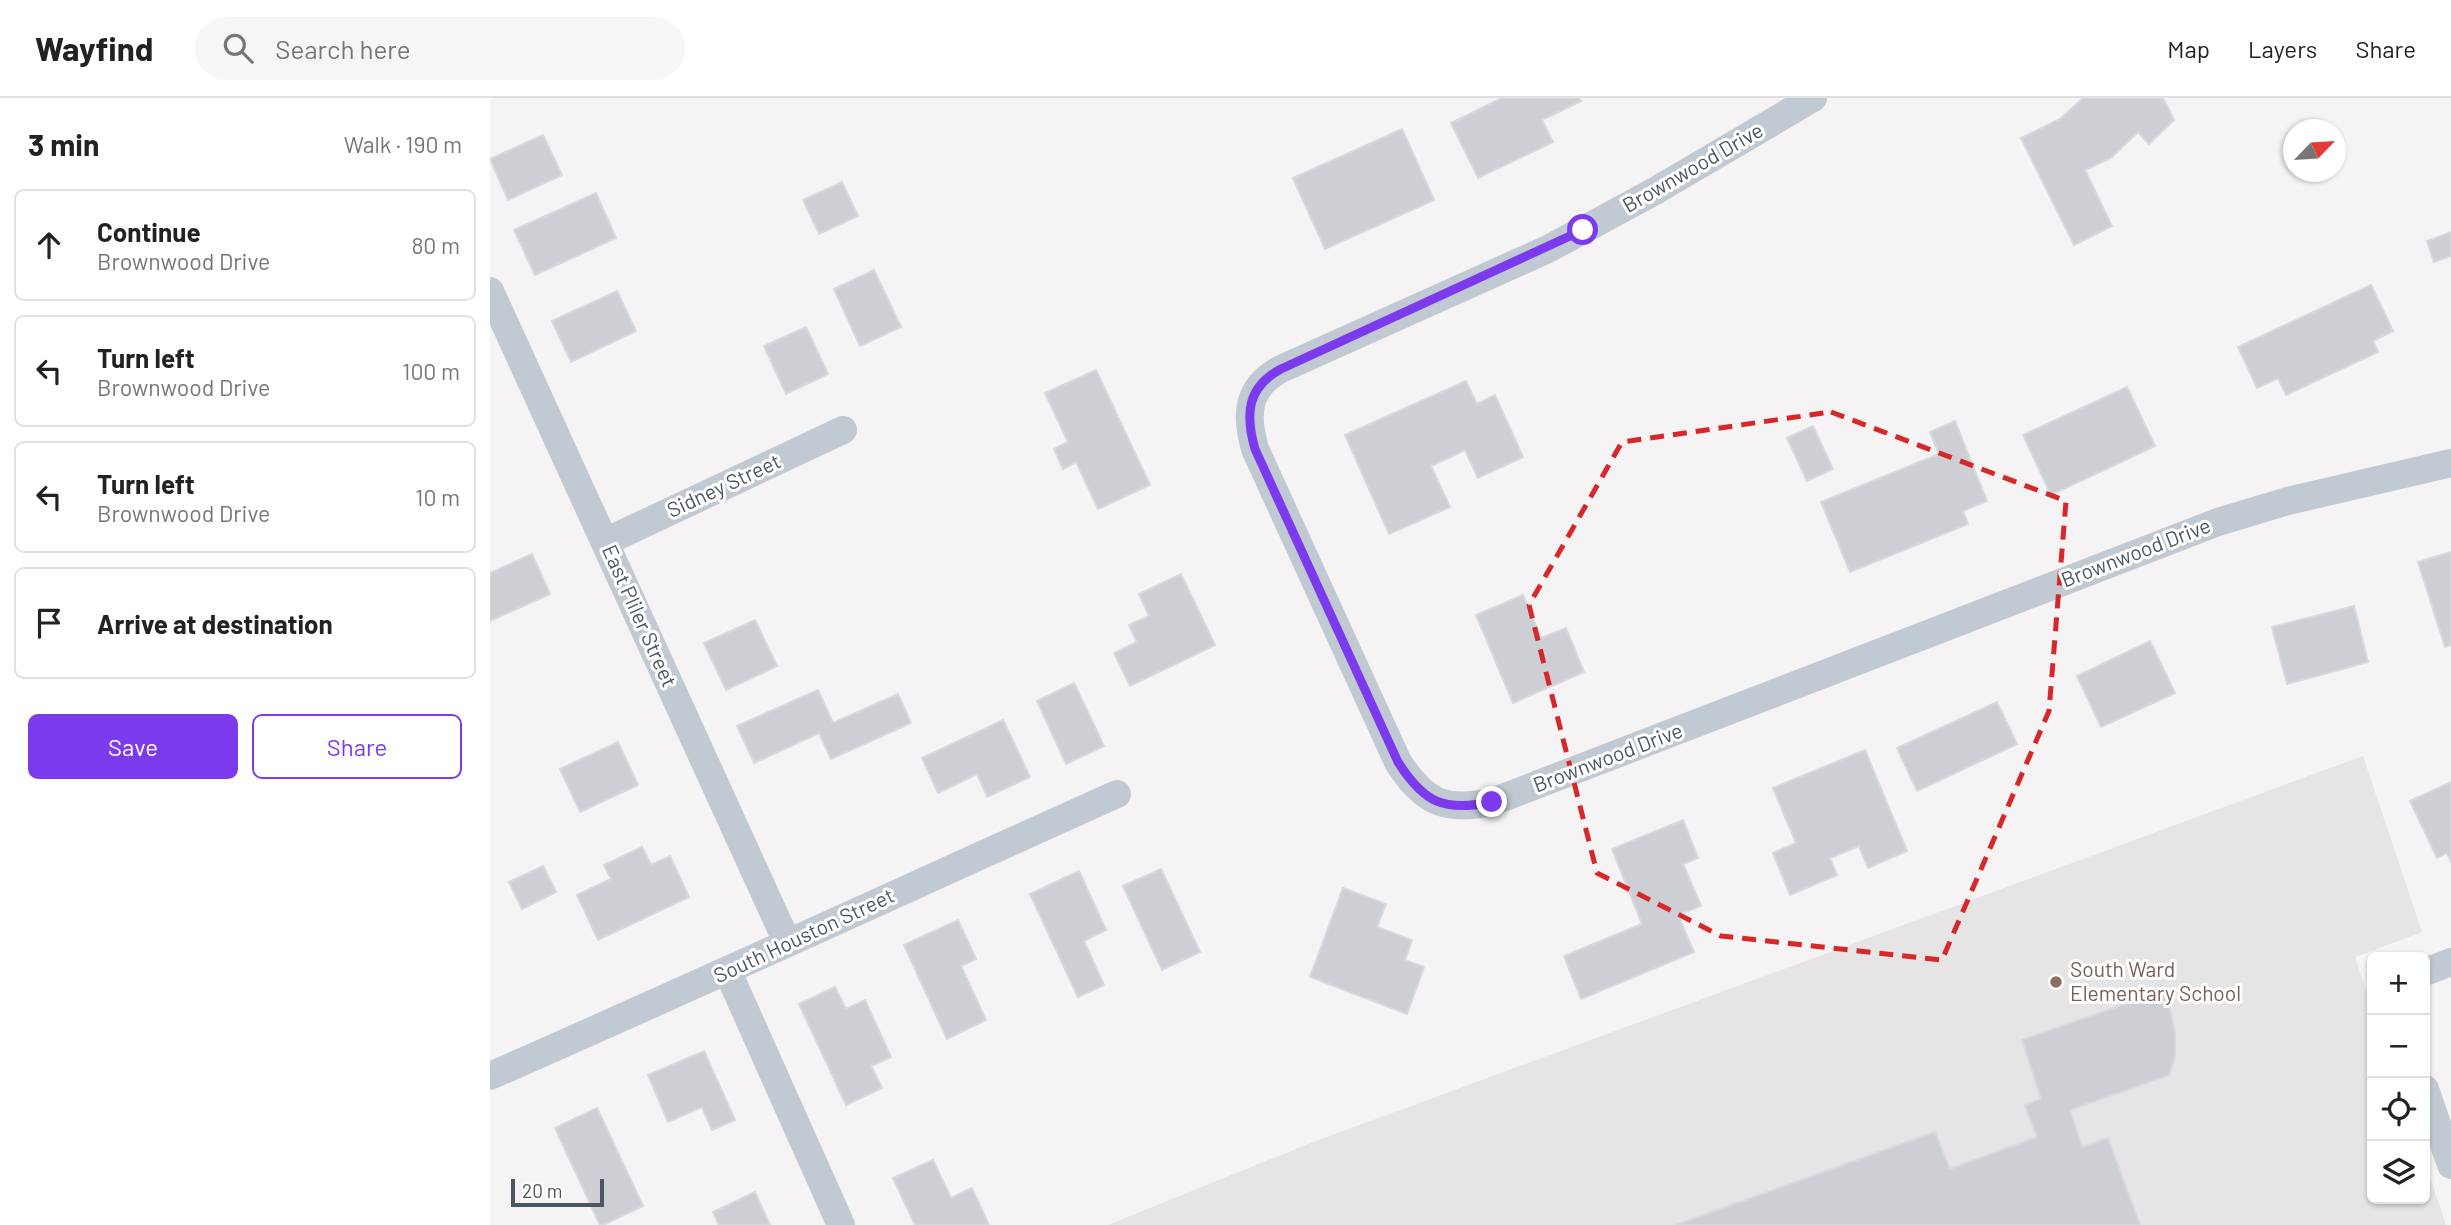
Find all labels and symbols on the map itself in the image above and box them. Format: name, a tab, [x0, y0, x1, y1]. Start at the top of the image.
street label: Brownwood Drive	[1618, 116, 1767, 217]
north arrow	[2283, 119, 2346, 182]
route start	[1567, 214, 1598, 245]
street label: Sidney Street	[663, 447, 784, 522]
street label: Brownwood Drive	[2057, 512, 2214, 592]
street label: East Pliler Street	[598, 540, 683, 690]
street label: Brownwood Drive	[1529, 717, 1686, 797]
route end	[1476, 786, 1507, 817]
street label: South Houston Street	[709, 882, 898, 987]
place label: South Ward Elementary School	[2070, 956, 2241, 1005]
marker: South Ward Elementary School	[2048, 974, 2064, 990]
scale bar	[511, 1176, 604, 1208]

